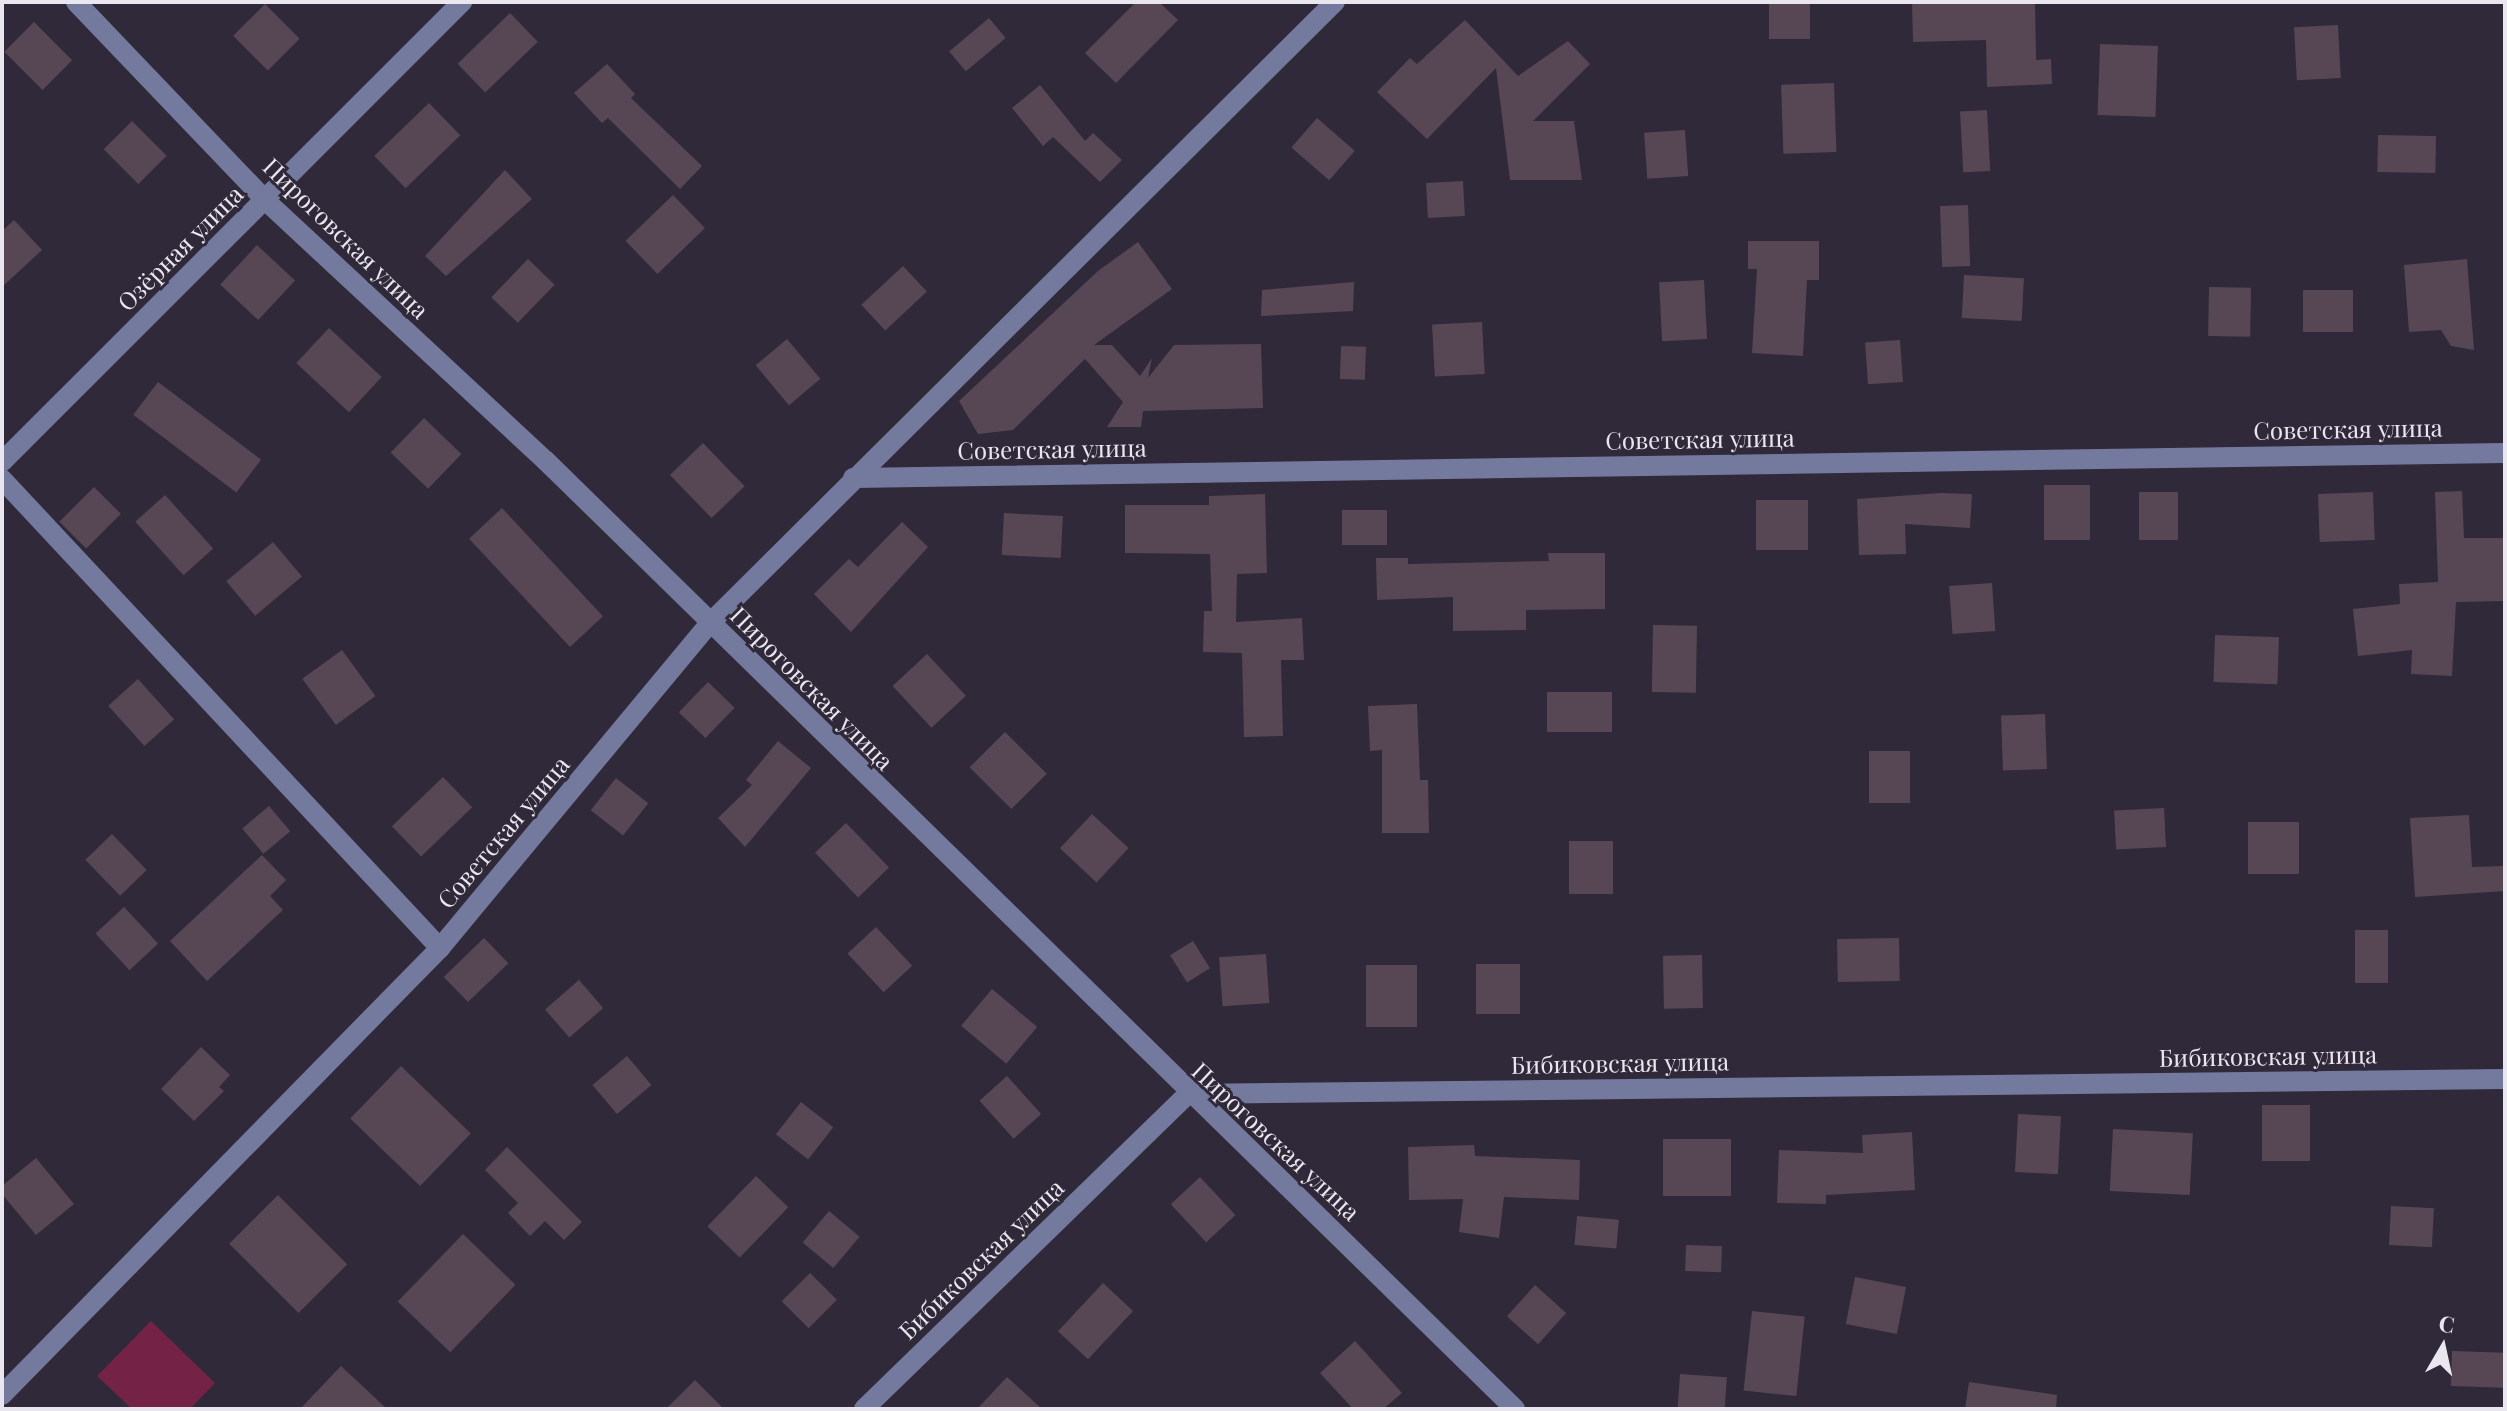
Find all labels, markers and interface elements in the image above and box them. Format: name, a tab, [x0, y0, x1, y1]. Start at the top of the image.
street label: Пироговская улица	[257, 152, 435, 324]
street label: Озёрная улица	[111, 179, 249, 317]
street label: Советская улица	[2253, 413, 2443, 445]
street label: Советская улица	[1605, 423, 1795, 455]
street label: Советская улица	[957, 433, 1147, 465]
street label: Пироговская улица	[724, 600, 900, 776]
street label: Советская улица	[431, 750, 575, 914]
street label: Бибиковская улица	[2159, 1040, 2377, 1072]
street label: Бибиковская улица	[1511, 1047, 1729, 1079]
street label: Пироговская улица	[1186, 1056, 1366, 1226]
street label: Бибиковская улица	[893, 1173, 1069, 1345]
north arrow	[2403, 1307, 2483, 1387]
text: С	[2437, 1307, 2457, 1339]

